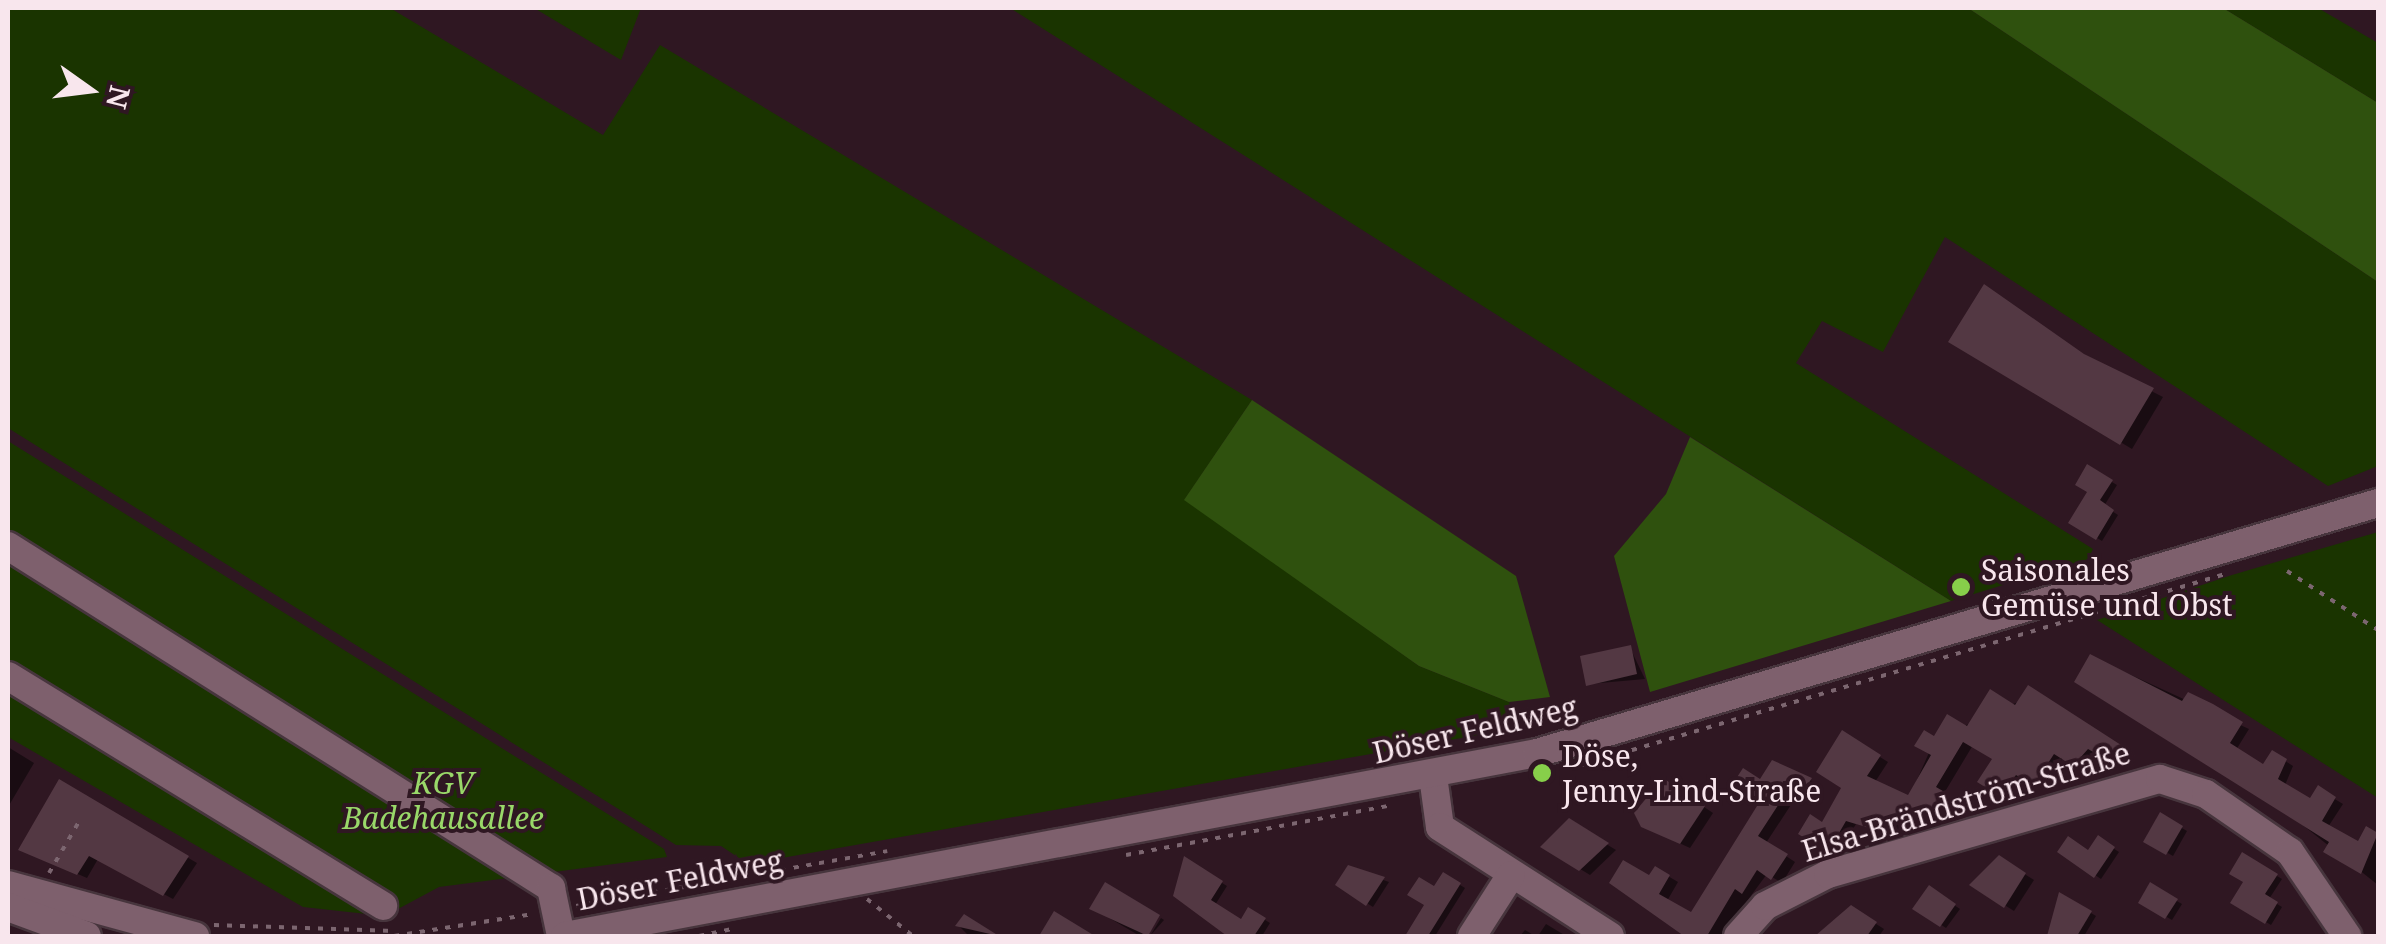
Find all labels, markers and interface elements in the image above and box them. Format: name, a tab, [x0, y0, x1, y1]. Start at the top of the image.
north arrow	[40, 40, 140, 140]
text: N	[98, 82, 140, 113]
place label: Saisonales Gemüse und Obst	[1981, 552, 2233, 622]
marker: Saisonales Gemüse und Obst	[1950, 576, 1972, 598]
street label: Döser Feldweg	[1369, 689, 1581, 771]
street label: Elsa-Brändström-Straße	[1797, 735, 2135, 869]
place label: Döse, Jenny-Lind-Straße	[1562, 738, 1821, 808]
marker: Döse, Jenny-Lind-Straße	[1531, 762, 1553, 784]
park label: KGV Badehausallee	[342, 765, 544, 836]
street label: Döser Feldweg	[574, 842, 786, 918]

